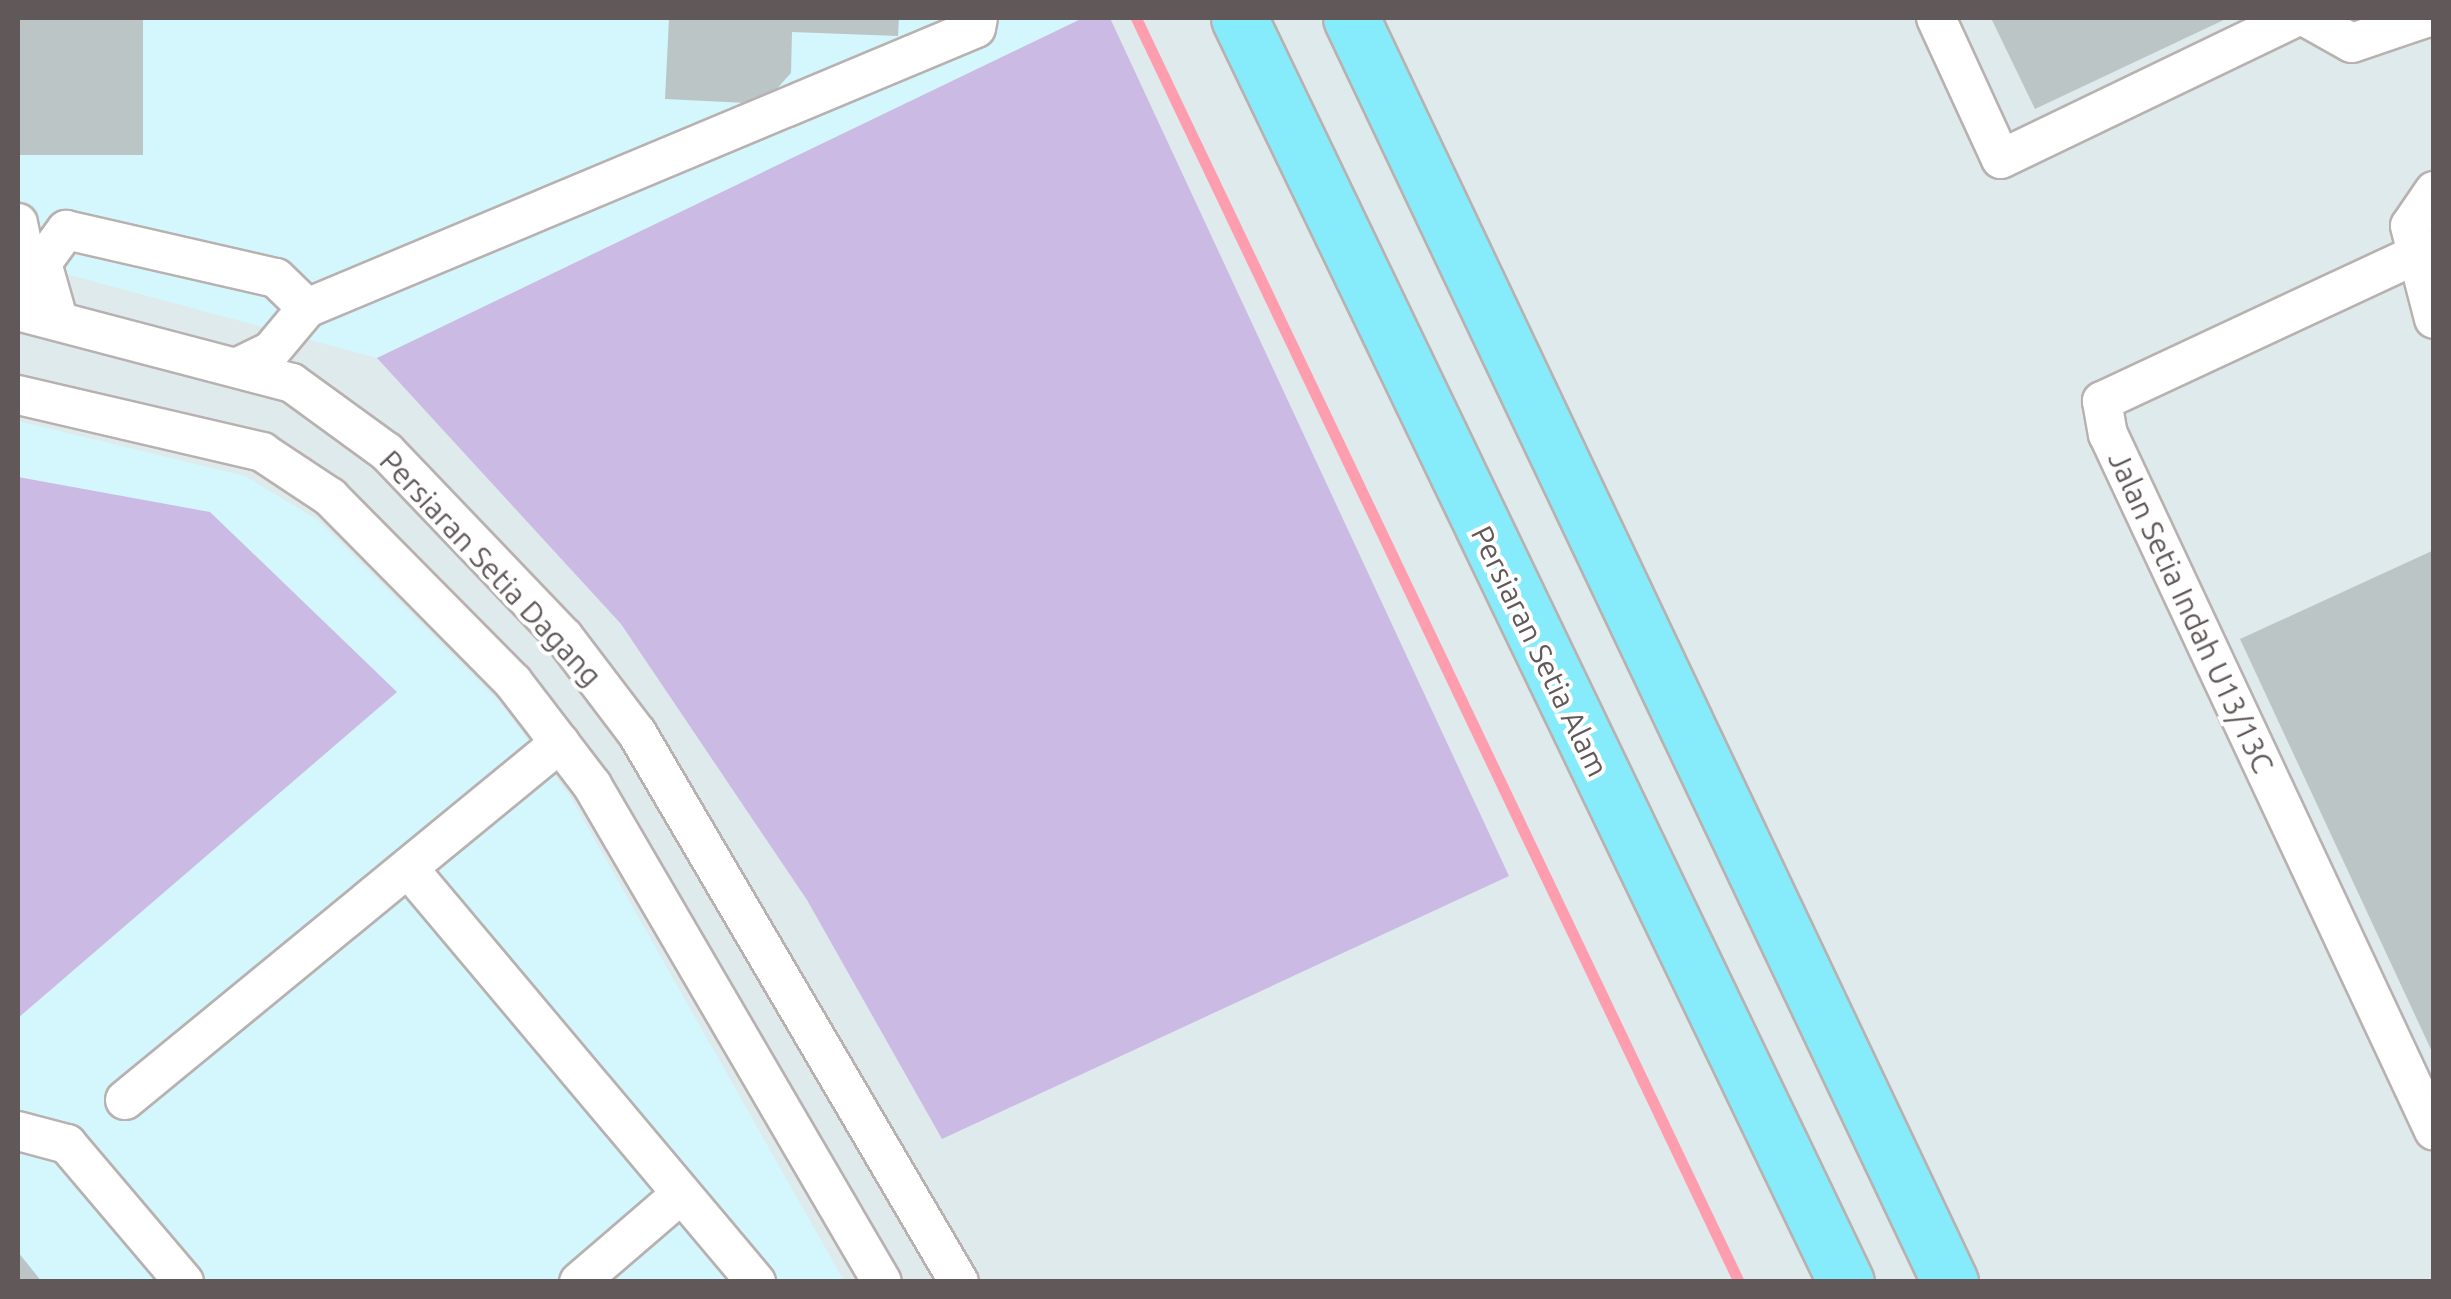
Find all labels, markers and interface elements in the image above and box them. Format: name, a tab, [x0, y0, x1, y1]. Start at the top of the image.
street label: Persiaran Setia Dagang	[372, 443, 610, 693]
street label: Jalan Setia Indah U13/13C	[2101, 446, 2281, 778]
street label: Persiaran Setia Alam	[1464, 520, 1616, 782]

